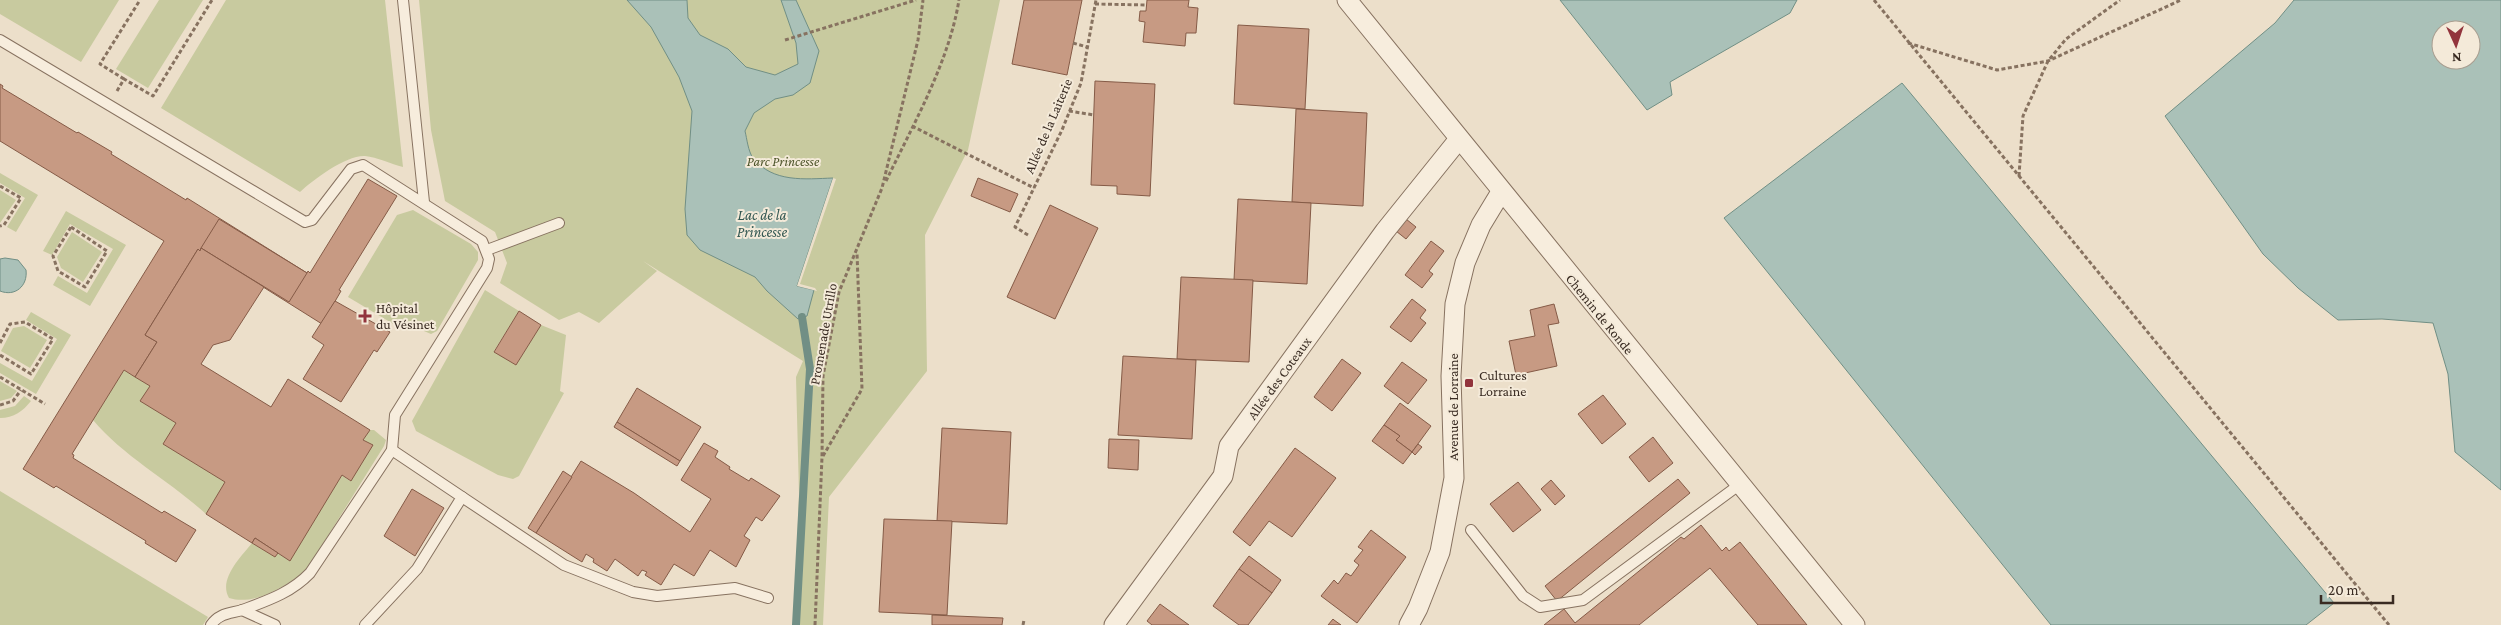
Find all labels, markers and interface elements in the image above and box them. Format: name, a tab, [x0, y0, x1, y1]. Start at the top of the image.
north arrow	[2431, 20, 2481, 70]
text: N	[2451, 50, 2462, 66]
street label: Allée de la Laiterie	[1021, 76, 1075, 176]
park label: Parc Princesse	[747, 153, 820, 169]
water label: Lac de la Princesse	[737, 207, 787, 240]
street label: Chemin de Ronde	[1563, 271, 1637, 357]
street label: Promenade Utrillo	[806, 282, 840, 386]
place label: Hôpital du Vésinet	[376, 300, 435, 332]
marker: Hôpital du Vésinet	[358, 309, 372, 323]
street label: Allée des Coteaux	[1244, 333, 1315, 422]
street label: Avenue de Lorraine	[1445, 353, 1461, 461]
place label: Cultures Lorraine	[1479, 367, 1527, 399]
marker: Cultures Lorraine	[1463, 377, 1475, 389]
scale bar	[2321, 572, 2394, 604]
text: 20 m	[2328, 582, 2359, 598]

